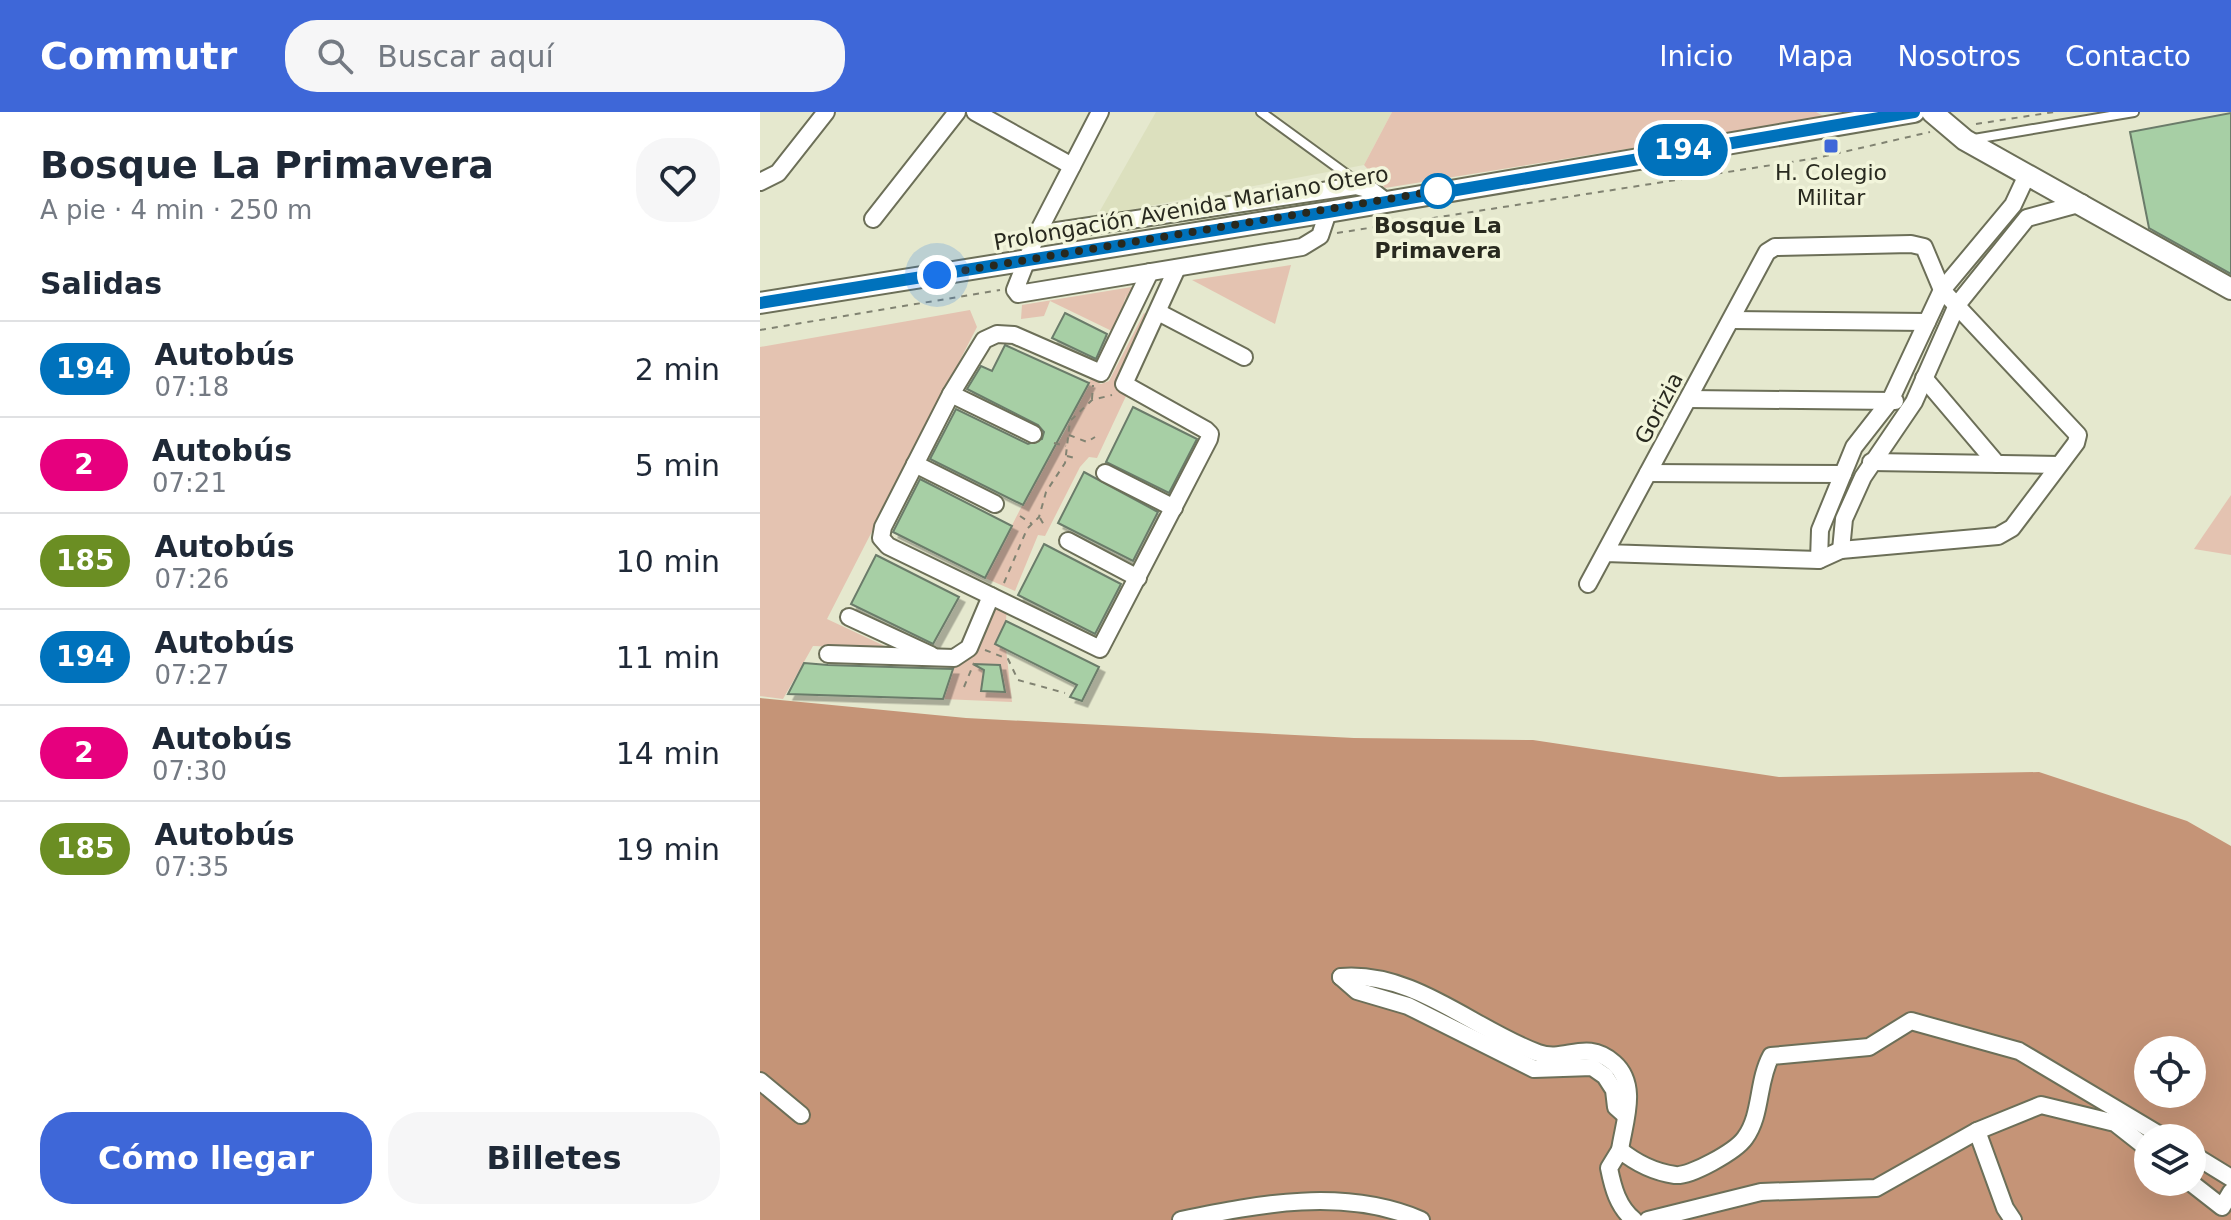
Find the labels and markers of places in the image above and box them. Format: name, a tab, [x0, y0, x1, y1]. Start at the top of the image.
marker: H. Colegio Militar	[1822, 137, 1840, 155]
place label: H. Colegio Militar	[1775, 160, 1887, 210]
marker: Bosque La Primavera	[1421, 174, 1455, 208]
place label: Bosque La Primavera	[1374, 213, 1502, 263]

